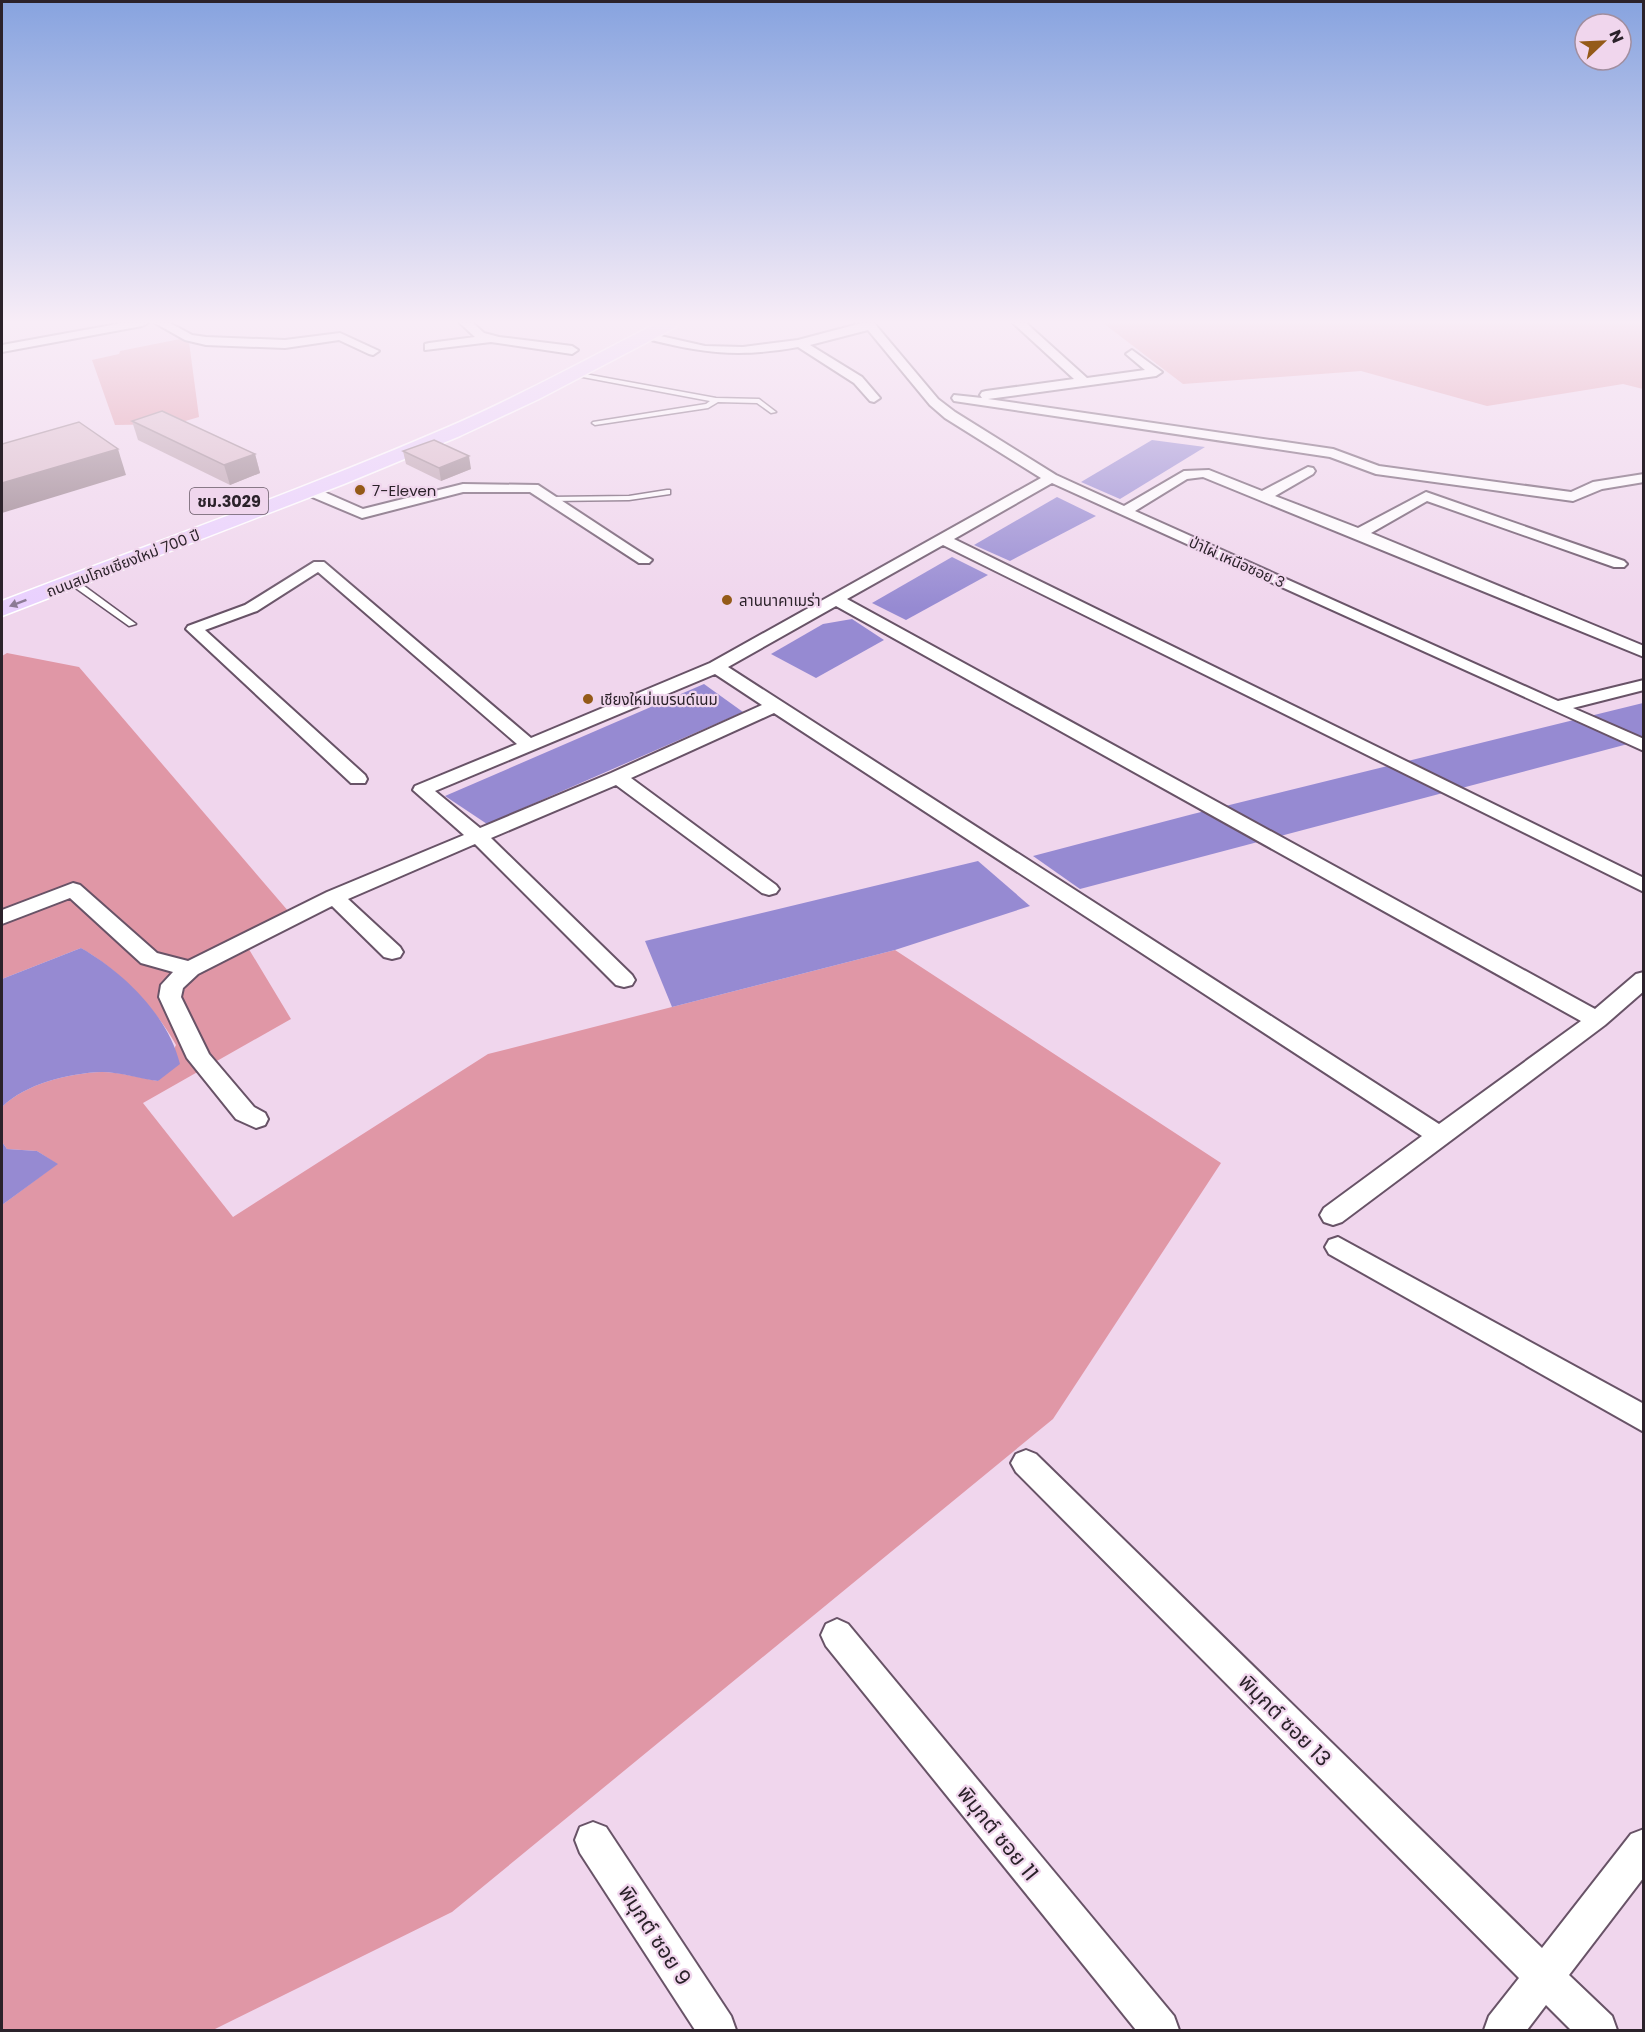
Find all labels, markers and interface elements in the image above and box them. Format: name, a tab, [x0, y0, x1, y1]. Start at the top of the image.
north arrow	[1573, 12, 1633, 72]
text: N	[1603, 26, 1629, 46]
place label: 7-Eleven	[372, 480, 436, 501]
marker: 7-Eleven	[353, 483, 367, 497]
road number: ชม.3029	[190, 488, 268, 514]
street label: ถนนสมโภชเชียงใหม่ 700 ปี	[43, 524, 203, 602]
street label: ป่าไผ่ เหนือซอย 3	[1186, 531, 1288, 593]
place label: ลานนาคาเมร่า	[739, 590, 820, 611]
marker: ลานนาคาเมร่า	[720, 593, 734, 607]
one-way arrow	[9, 598, 27, 608]
place label: เชียงใหม่แบรนด์เนม	[600, 689, 718, 710]
marker: เชียงใหม่แบรนด์เนม	[581, 692, 595, 706]
street label: พิมุกต์ ซอย 13	[1232, 1667, 1338, 1773]
street label: พิมุกต์ ซอย 11	[951, 1779, 1045, 1887]
street label: พิมุกต์ ซอย 9	[612, 1879, 698, 1991]

